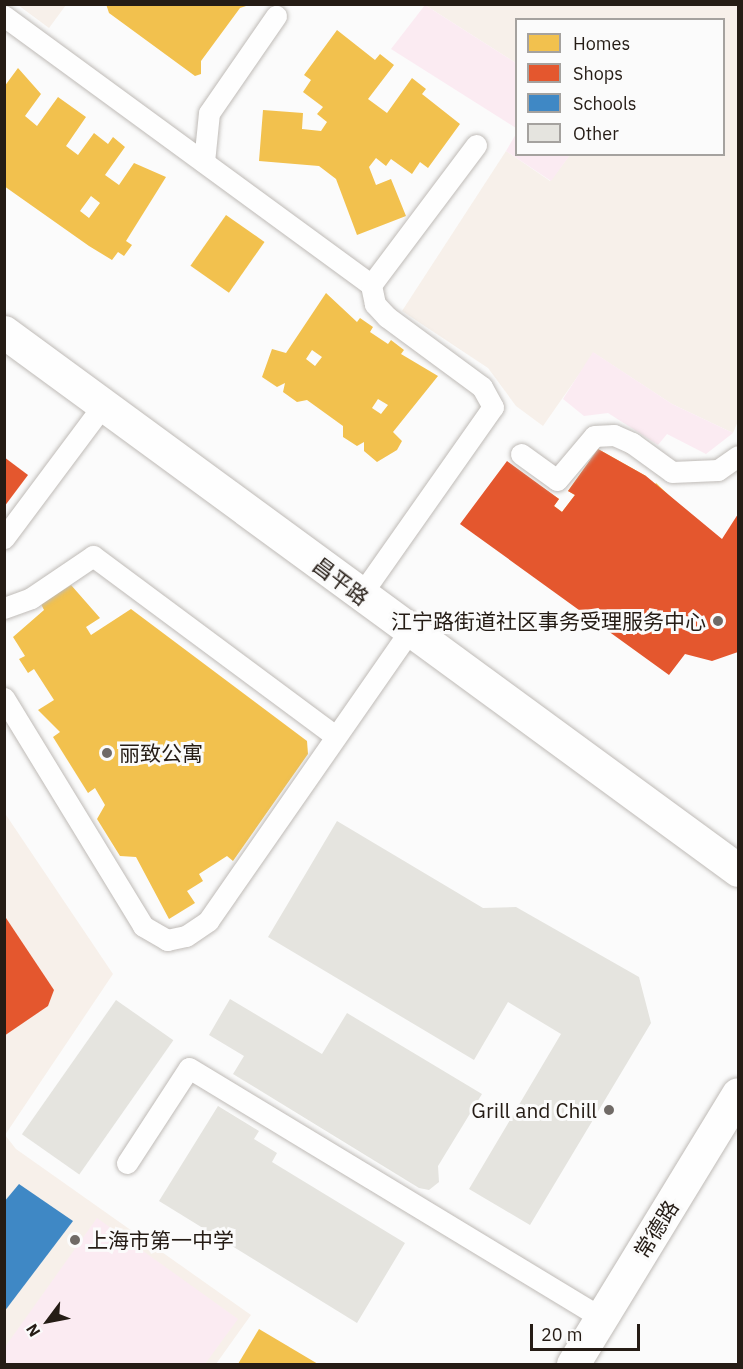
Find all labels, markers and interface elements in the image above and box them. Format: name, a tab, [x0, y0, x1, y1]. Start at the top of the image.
legend	[515, 18, 725, 156]
text: Homes	[573, 32, 630, 55]
text: Shops	[573, 62, 623, 85]
text: Schools	[573, 92, 637, 115]
text: Other	[573, 122, 619, 145]
street label: 昌平路	[308, 552, 374, 610]
place label: 江宁路街道社区事务受理服务中心	[391, 608, 706, 634]
marker: 江宁路街道社区事务受理服务中心	[711, 614, 725, 628]
place label: 丽致公寓	[119, 740, 203, 766]
marker: 丽致公寓	[100, 746, 114, 760]
place label: Grill and Chill	[471, 1097, 597, 1123]
marker: Grill and Chill	[602, 1103, 616, 1117]
street label: 常德路	[629, 1196, 683, 1262]
place label: 上海市第一中学	[87, 1227, 234, 1253]
marker: 上海市第一中学	[68, 1233, 82, 1247]
north arrow	[18, 1291, 78, 1351]
scale bar	[533, 1312, 642, 1350]
text: N	[21, 1320, 44, 1341]
text: 20 m	[541, 1323, 583, 1346]

